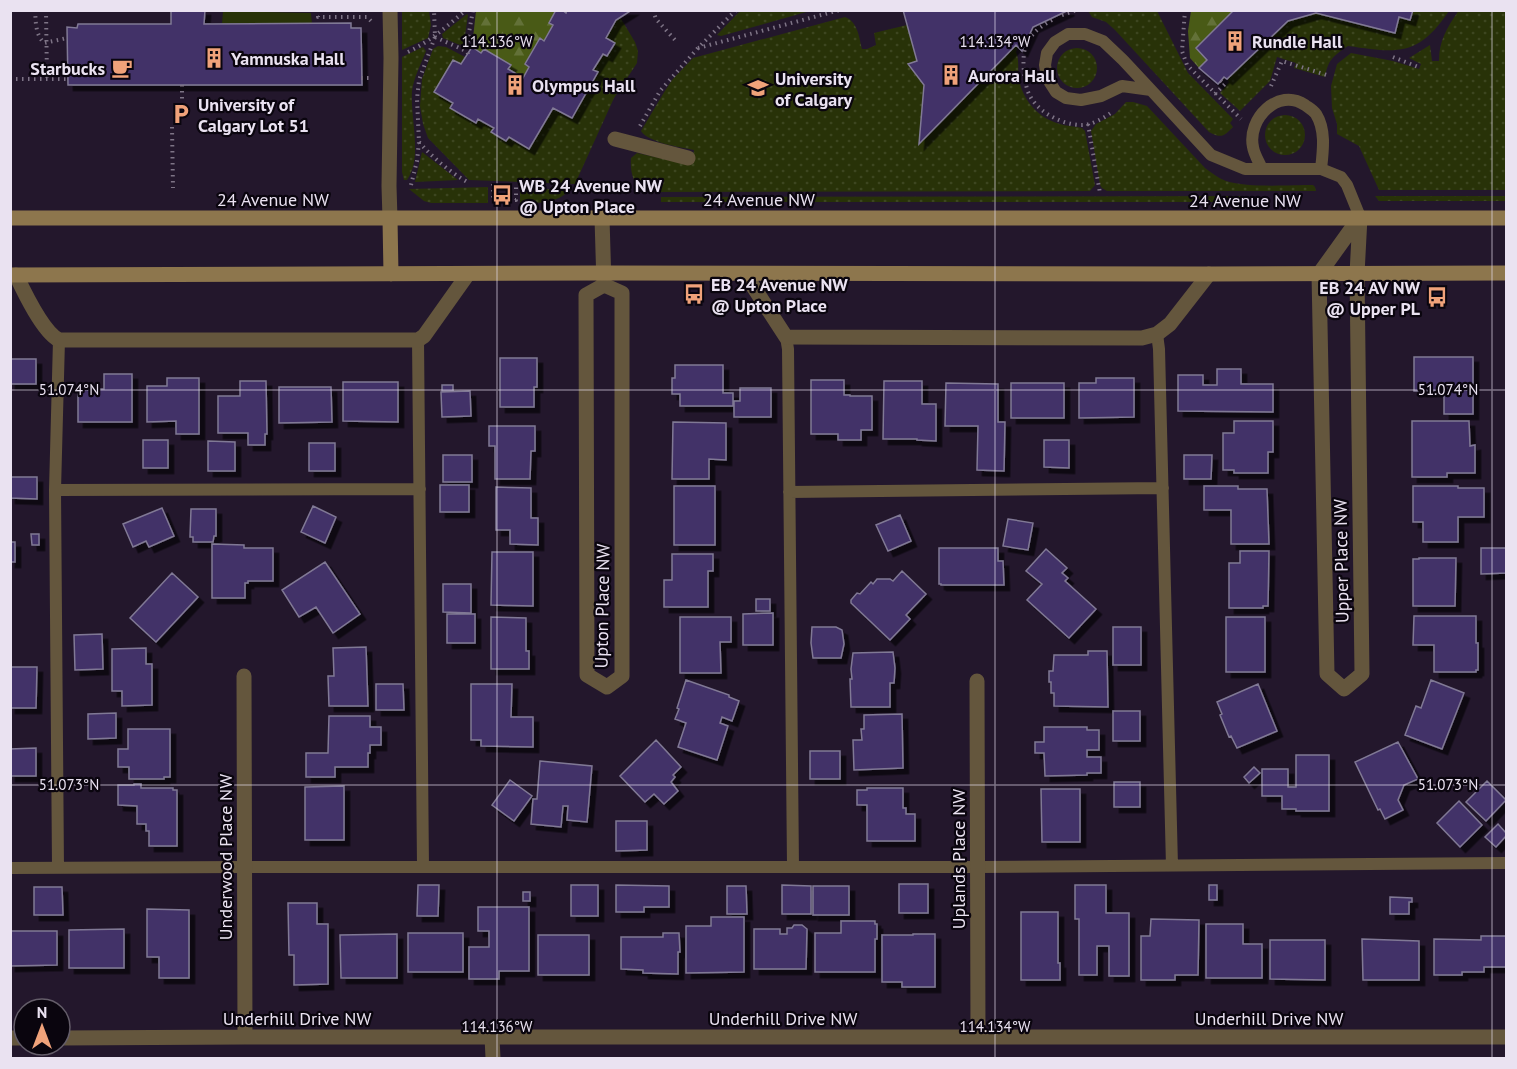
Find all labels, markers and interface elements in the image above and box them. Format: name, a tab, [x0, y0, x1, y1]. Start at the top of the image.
building icon: Rundle Hall	[1223, 29, 1247, 53]
place label: Rundle Hall	[1252, 30, 1343, 53]
text: 114.136°W	[461, 32, 533, 51]
text: 114.134°W	[959, 32, 1031, 51]
building icon: Yamnuska Hall	[202, 46, 226, 70]
place label: Yamnuska Hall	[230, 47, 345, 70]
cafe icon: Starbucks	[110, 56, 134, 80]
place label: Starbucks	[30, 57, 105, 80]
building icon: Aurora Hall	[939, 63, 963, 87]
place label: Aurora Hall	[968, 64, 1056, 87]
place label: University of Calgary	[775, 67, 853, 111]
building icon: Olympus Hall	[503, 73, 527, 97]
place label: Olympus Hall	[532, 74, 636, 97]
school or university icon: University of Calgary	[746, 76, 770, 100]
place label: University of Calgary Lot 51	[198, 93, 309, 137]
parking icon: University of Calgary Lot 51	[169, 102, 193, 126]
place label: WB 24 Avenue NW @ Upton Place	[519, 174, 662, 218]
bus stop icon: WB 24 Avenue NW @ Upton Place	[490, 183, 514, 207]
street label: 24 Avenue NW	[217, 188, 329, 211]
street label: 24 Avenue NW	[703, 188, 815, 211]
street label: 24 Avenue NW	[1189, 189, 1301, 212]
place label: EB 24 Avenue NW @ Upton Place	[711, 273, 848, 317]
place label: EB 24 AV NW @ Upper PL	[1319, 276, 1421, 320]
bus stop icon: EB 24 Avenue NW @ Upton Place	[682, 282, 706, 306]
bus stop icon: EB 24 AV NW @ Upper PL	[1425, 285, 1449, 309]
text: 51.074°N	[39, 380, 99, 399]
text: 51.074°N	[1418, 380, 1478, 399]
street label: Upper Place NW	[1328, 499, 1354, 623]
street label: Upton Place NW	[589, 543, 615, 668]
street label: Underwood Place NW	[214, 774, 237, 940]
text: 51.073°N	[39, 775, 99, 794]
text: 51.073°N	[1418, 775, 1478, 794]
street label: Uplands Place NW	[947, 789, 970, 929]
north arrow	[12, 997, 72, 1057]
text: N	[37, 1002, 47, 1022]
street label: Underhill Drive NW	[223, 1007, 371, 1030]
street label: Underhill Drive NW	[709, 1007, 857, 1030]
street label: Underhill Drive NW	[1195, 1007, 1343, 1030]
text: 114.136°W	[461, 1017, 533, 1036]
text: 114.134°W	[959, 1017, 1031, 1036]

